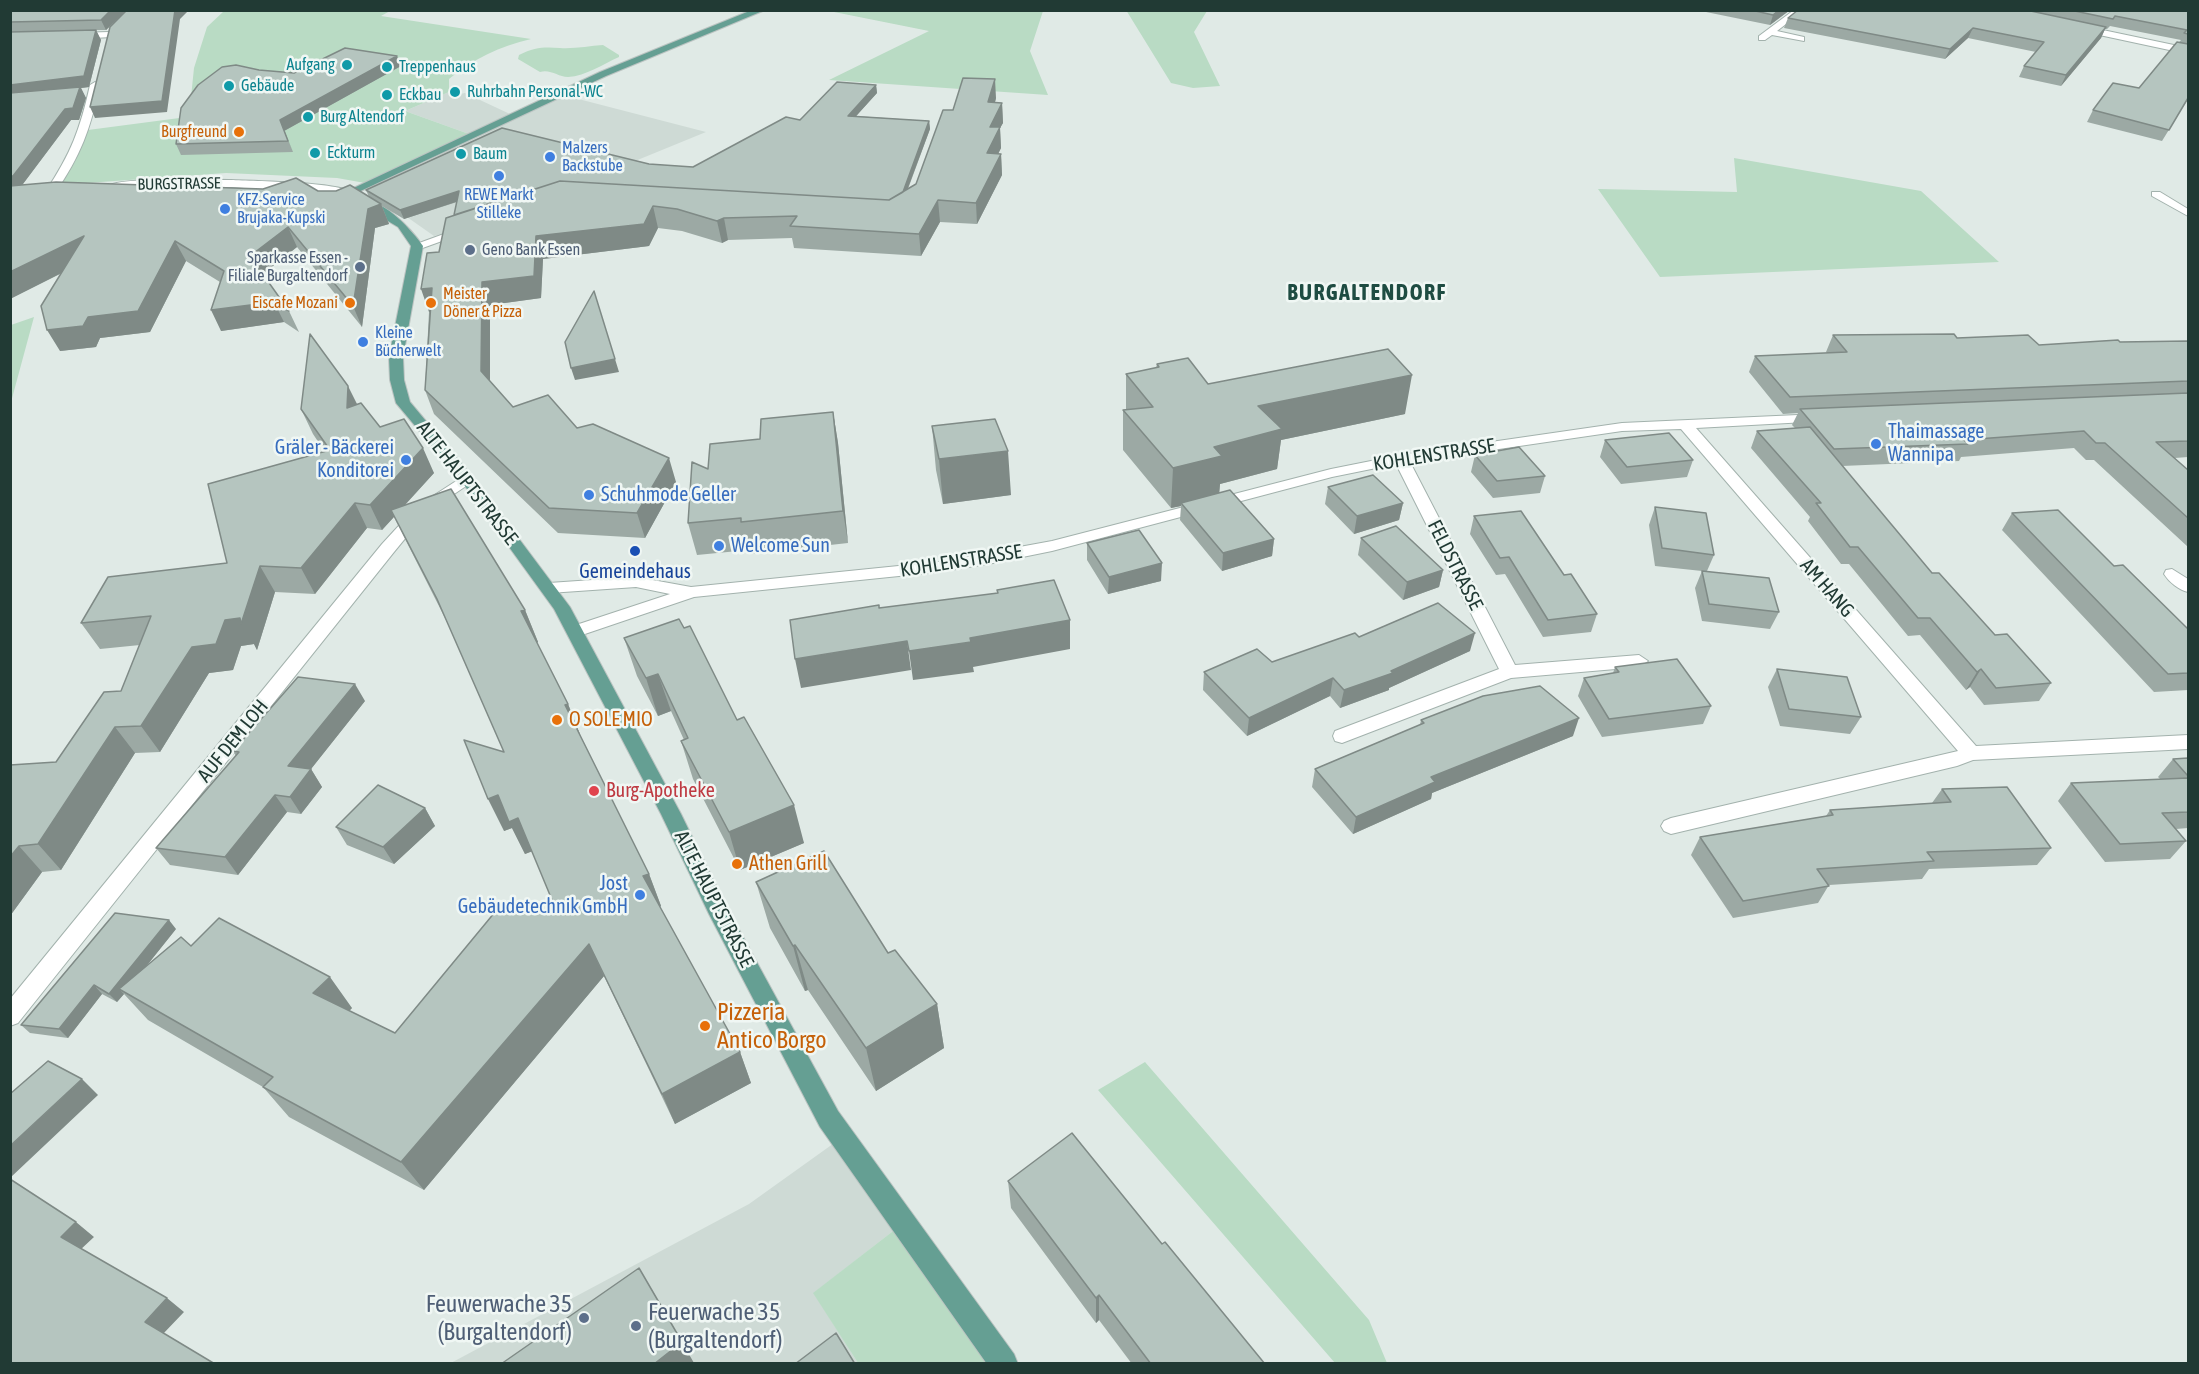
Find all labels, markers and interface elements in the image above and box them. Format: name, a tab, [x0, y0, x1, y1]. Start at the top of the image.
place label: Aufgang	[286, 55, 335, 75]
place label: Treppenhaus	[399, 57, 476, 77]
marker: Aufgang	[340, 58, 354, 72]
marker: Treppenhaus	[380, 60, 394, 74]
place label: Gebäude	[241, 76, 294, 96]
marker: Gebäude	[222, 79, 236, 93]
place label: Ruhrbahn Personal-WC	[467, 82, 603, 102]
place label: Eckbau	[399, 85, 442, 105]
marker: Ruhrbahn Personal-WC	[448, 85, 462, 99]
marker: Eckbau	[380, 88, 394, 102]
place label: Burg Altendorf	[320, 107, 404, 127]
marker: Burg Altendorf	[301, 110, 315, 124]
place label: Burgfreund	[161, 122, 227, 142]
marker: Burgfreund	[232, 125, 246, 139]
place label: Malzers Backstube	[562, 138, 623, 176]
place label: Eckturm	[327, 143, 375, 163]
place label: Baum	[473, 144, 507, 164]
marker: Eckturm	[308, 146, 322, 160]
marker: Baum	[454, 147, 468, 161]
marker: Malzers Backstube	[543, 150, 557, 164]
marker: REWE Markt Stilleke	[492, 169, 506, 183]
street label: BURGSTRASSE	[137, 174, 221, 194]
place label: REWE Markt Stilleke	[464, 185, 534, 223]
place label: KFZ-Service Brujaka-Kupski	[237, 190, 326, 228]
marker: KFZ-Service Brujaka-Kupski	[218, 202, 232, 216]
place label: Geno Bank Essen	[482, 240, 580, 260]
marker: Geno Bank Essen	[463, 243, 477, 257]
place label: Sparkasse Essen - Filiale Burgaltendorf	[228, 248, 348, 286]
marker: Sparkasse Essen - Filiale Burgaltendorf	[353, 260, 367, 274]
district label: BURGALTENDORF	[1287, 280, 1447, 306]
place label: Meister Döner & Pizza	[443, 284, 522, 322]
place label: Eiscafe Mozani	[252, 293, 338, 313]
marker: Eiscafe Mozani	[343, 296, 357, 310]
marker: Meister Döner & Pizza	[424, 296, 438, 310]
place label: Kleine Bücherwelt	[375, 323, 441, 361]
marker: Kleine Bücherwelt	[356, 335, 370, 349]
street label: ALTE HAUPTSTRASSE	[411, 417, 523, 549]
place label: Thaimassage Wannipa	[1888, 420, 1984, 467]
street label: KOHLENSTRASSE	[1371, 434, 1497, 476]
place label: Gräler - Bäckerei Konditorei	[275, 436, 394, 483]
marker: Thaimassage Wannipa	[1869, 437, 1883, 451]
marker: Gräler - Bäckerei Konditorei	[399, 453, 413, 467]
place label: Schuhmode Geller	[601, 483, 736, 507]
marker: Schuhmode Geller	[582, 488, 596, 502]
street label: FELDSTRASSE	[1422, 516, 1488, 614]
place label: Welcome Sun	[731, 534, 830, 558]
marker: Welcome Sun	[712, 539, 726, 553]
street label: KOHLENSTRASSE	[898, 540, 1024, 582]
marker: Gemeindehaus	[628, 544, 642, 558]
street label: AM HANG	[1795, 554, 1859, 622]
place label: Gemeindehaus	[579, 560, 691, 584]
street label: AUF DEM LOH	[193, 695, 273, 787]
place label: O SOLE MIO	[569, 708, 653, 732]
marker: O SOLE MIO	[550, 713, 564, 727]
place label: Burg-Apotheke	[606, 779, 715, 803]
marker: Burg-Apotheke	[587, 784, 601, 798]
street label: ALTE HAUPTSTRASSE	[669, 827, 759, 971]
place label: Athen Grill	[749, 852, 827, 876]
marker: Athen Grill	[730, 857, 744, 871]
place label: Jost Gebäudetechnik GmbH	[458, 872, 628, 919]
marker: Jost Gebäudetechnik GmbH	[633, 888, 647, 902]
place label: Pizzeria Antico Borgo	[717, 998, 826, 1054]
marker: Pizzeria Antico Borgo	[698, 1019, 712, 1033]
place label: Feuwerwache 35 (Burgaltendorf)	[426, 1290, 572, 1346]
place label: Feuerwache 35 (Burgaltendorf)	[648, 1298, 782, 1354]
marker: Feuwerwache 35 (Burgaltendorf)	[577, 1311, 591, 1325]
marker: Feuerwache 35 (Burgaltendorf)	[629, 1319, 643, 1333]

